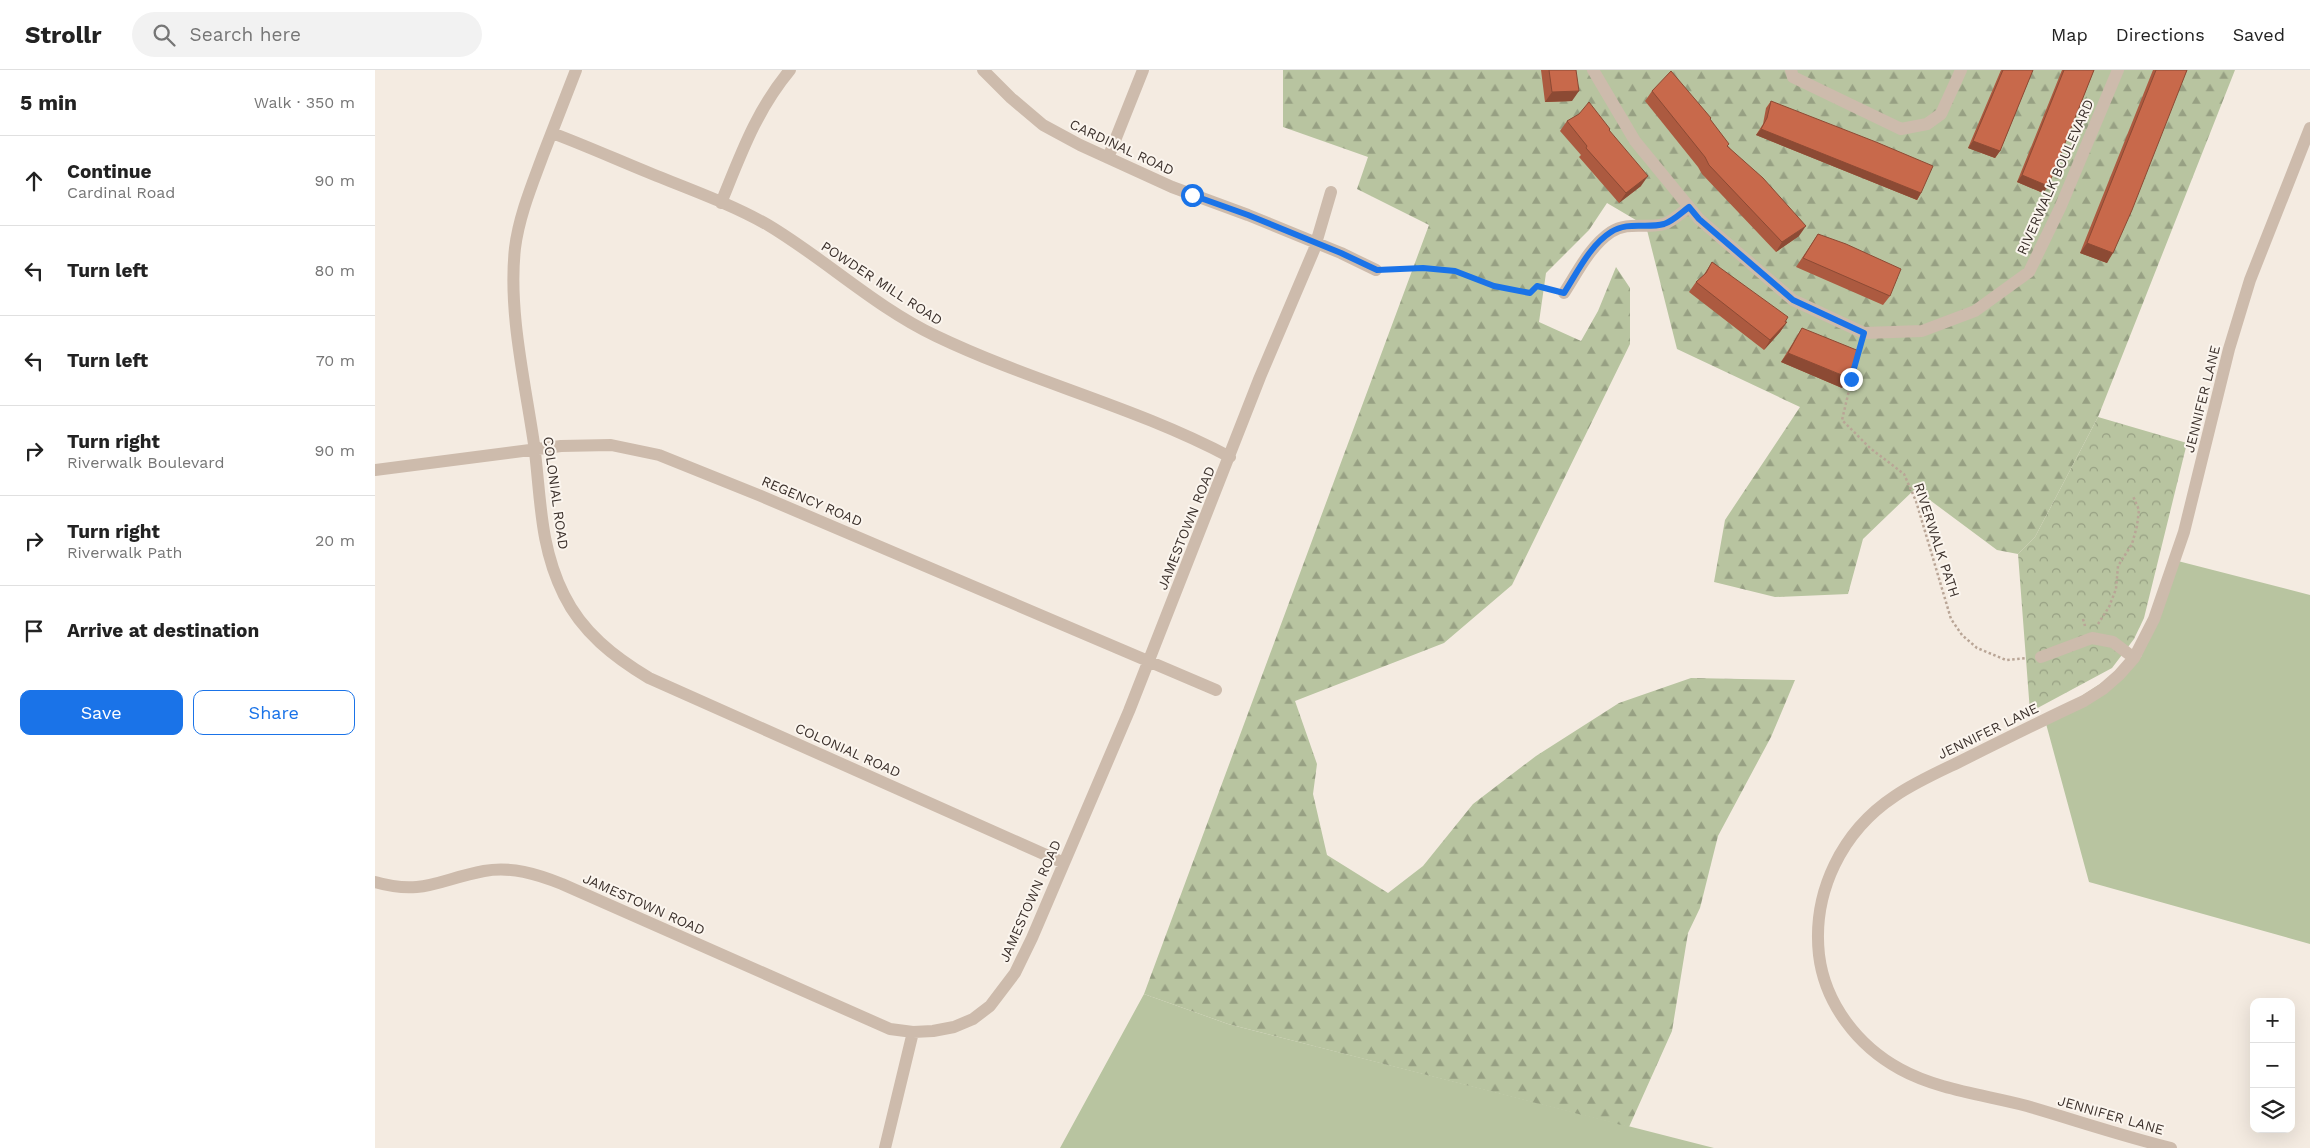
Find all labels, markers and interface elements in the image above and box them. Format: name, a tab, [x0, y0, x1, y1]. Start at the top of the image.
search box	[132, 12, 482, 57]
text: Strollr	[25, 21, 102, 49]
icon: search	[150, 21, 178, 49]
text: Search here	[190, 23, 301, 46]
text: Map	[2051, 24, 2088, 45]
text: Directions	[2116, 24, 2205, 45]
text: Saved	[2233, 24, 2285, 45]
text: 5 min	[20, 90, 77, 115]
text: Walk · 350 m	[254, 93, 355, 112]
street label: RIVERWALK BOULEVARD	[2013, 97, 2097, 257]
street label: CARDINAL ROAD	[1067, 116, 1177, 178]
text: Continue	[67, 160, 151, 183]
icon: ahead	[20, 167, 48, 195]
text: 90 m	[314, 171, 355, 190]
text: Cardinal Road	[67, 183, 175, 202]
route start	[1181, 184, 1204, 207]
street label: POWDER MILL ROAD	[818, 238, 946, 328]
icon: left	[20, 257, 48, 285]
text: Turn left	[67, 259, 148, 282]
text: 80 m	[314, 261, 355, 280]
street label: JENNIFER LANE	[2181, 344, 2223, 454]
icon: left	[20, 347, 48, 375]
text: Turn left	[67, 349, 148, 372]
text: 70 m	[316, 351, 355, 370]
route end	[1840, 368, 1863, 391]
text: Turn right	[67, 430, 160, 453]
street label: COLONIAL ROAD	[540, 436, 572, 550]
icon: right	[20, 437, 48, 465]
text: 90 m	[314, 441, 355, 460]
text: Riverwalk Boulevard	[67, 453, 225, 472]
street label: JAMESTOWN ROAD	[1154, 464, 1218, 592]
street label: REGENCY ROAD	[759, 473, 865, 529]
street label: RIVERWALK PATH	[1911, 481, 1963, 599]
text: Turn right	[67, 520, 160, 543]
icon: right	[20, 527, 48, 555]
text: 20 m	[315, 531, 355, 550]
text: Riverwalk Path	[67, 543, 182, 562]
icon: arrive	[20, 617, 48, 645]
text: Arrive at destination	[67, 619, 259, 642]
button: Save	[20, 690, 183, 735]
button: Share	[193, 690, 355, 735]
street label: JENNIFER LANE	[1935, 700, 2041, 762]
street label: COLONIAL ROAD	[793, 720, 903, 780]
street label: JAMESTOWN ROAD	[996, 837, 1064, 965]
street label: JAMESTOWN ROAD	[580, 870, 708, 938]
map controls	[2250, 998, 2295, 1133]
button: +	[2250, 998, 2295, 1043]
button: −	[2250, 1043, 2295, 1088]
button: layers	[2250, 1088, 2295, 1133]
street label: JENNIFER LANE	[2056, 1092, 2166, 1138]

